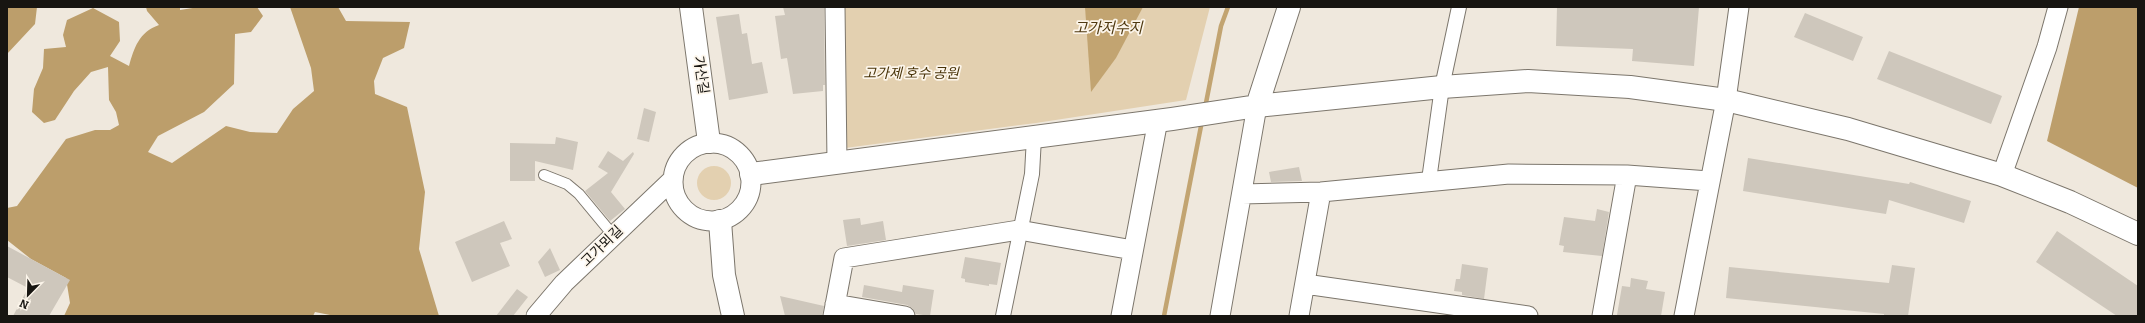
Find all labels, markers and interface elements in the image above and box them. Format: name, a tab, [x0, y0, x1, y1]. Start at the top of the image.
water label: 고가저수지	[1073, 19, 1144, 37]
street label: 가산길	[690, 55, 712, 95]
park label: 고가제 호수 공원	[863, 65, 960, 82]
street label: 고가뫼길	[578, 222, 626, 270]
north arrow	[8, 275, 48, 315]
text: N	[17, 296, 31, 311]

